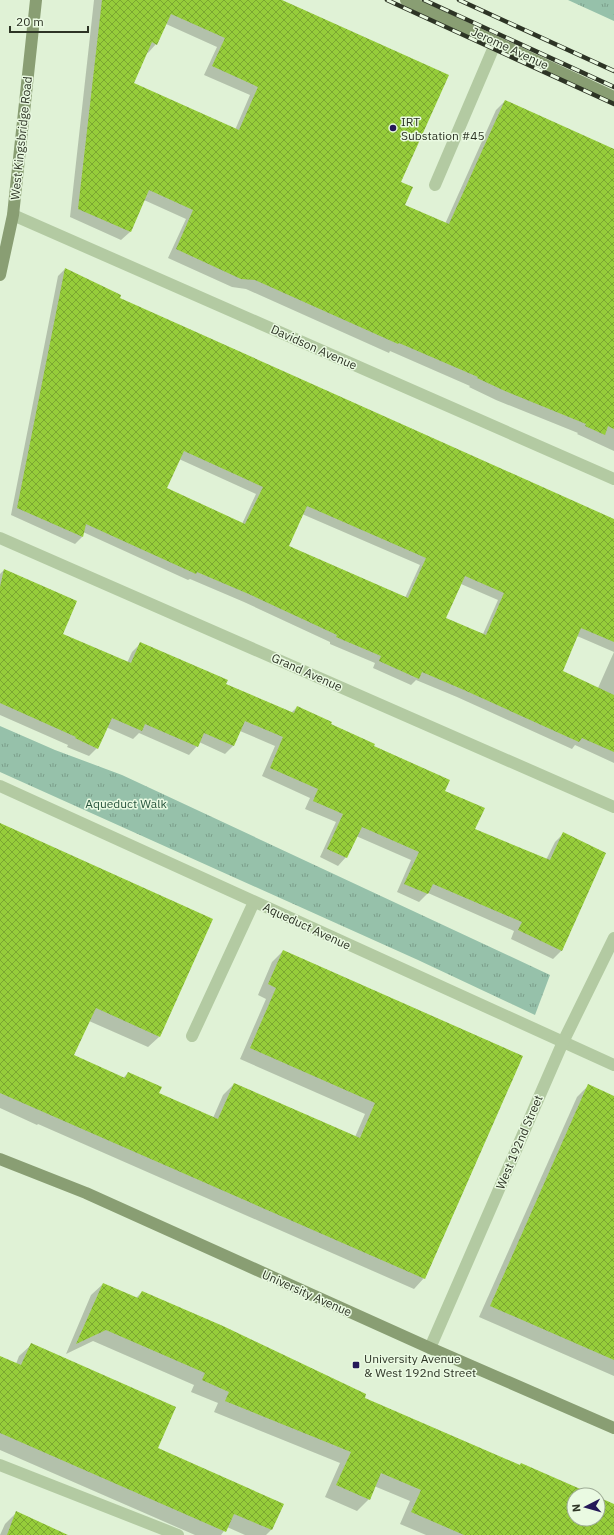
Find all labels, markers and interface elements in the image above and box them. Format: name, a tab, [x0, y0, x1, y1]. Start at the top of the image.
scale bar	[10, 8, 88, 34]
text: 20 m	[16, 14, 44, 29]
street label: Jerome Avenue	[469, 24, 551, 73]
street label: West Kingsbridge Road	[7, 76, 35, 200]
place label: IRT Substation #45	[401, 114, 485, 143]
marker: IRT Substation #45	[388, 123, 398, 133]
street label: Davidson Avenue	[269, 321, 360, 373]
street label: Grand Avenue	[269, 650, 345, 694]
park label: Aqueduct Walk	[85, 796, 167, 811]
street label: Aqueduct Avenue	[261, 899, 354, 953]
street label: West 192nd Street	[492, 1093, 546, 1191]
street label: University Avenue	[260, 1266, 355, 1320]
place label: University Avenue & West 192nd Street	[364, 1351, 476, 1380]
marker: University Avenue & West 192nd Street	[351, 1360, 361, 1370]
north arrow	[566, 1487, 606, 1527]
text: N	[569, 1503, 583, 1513]

